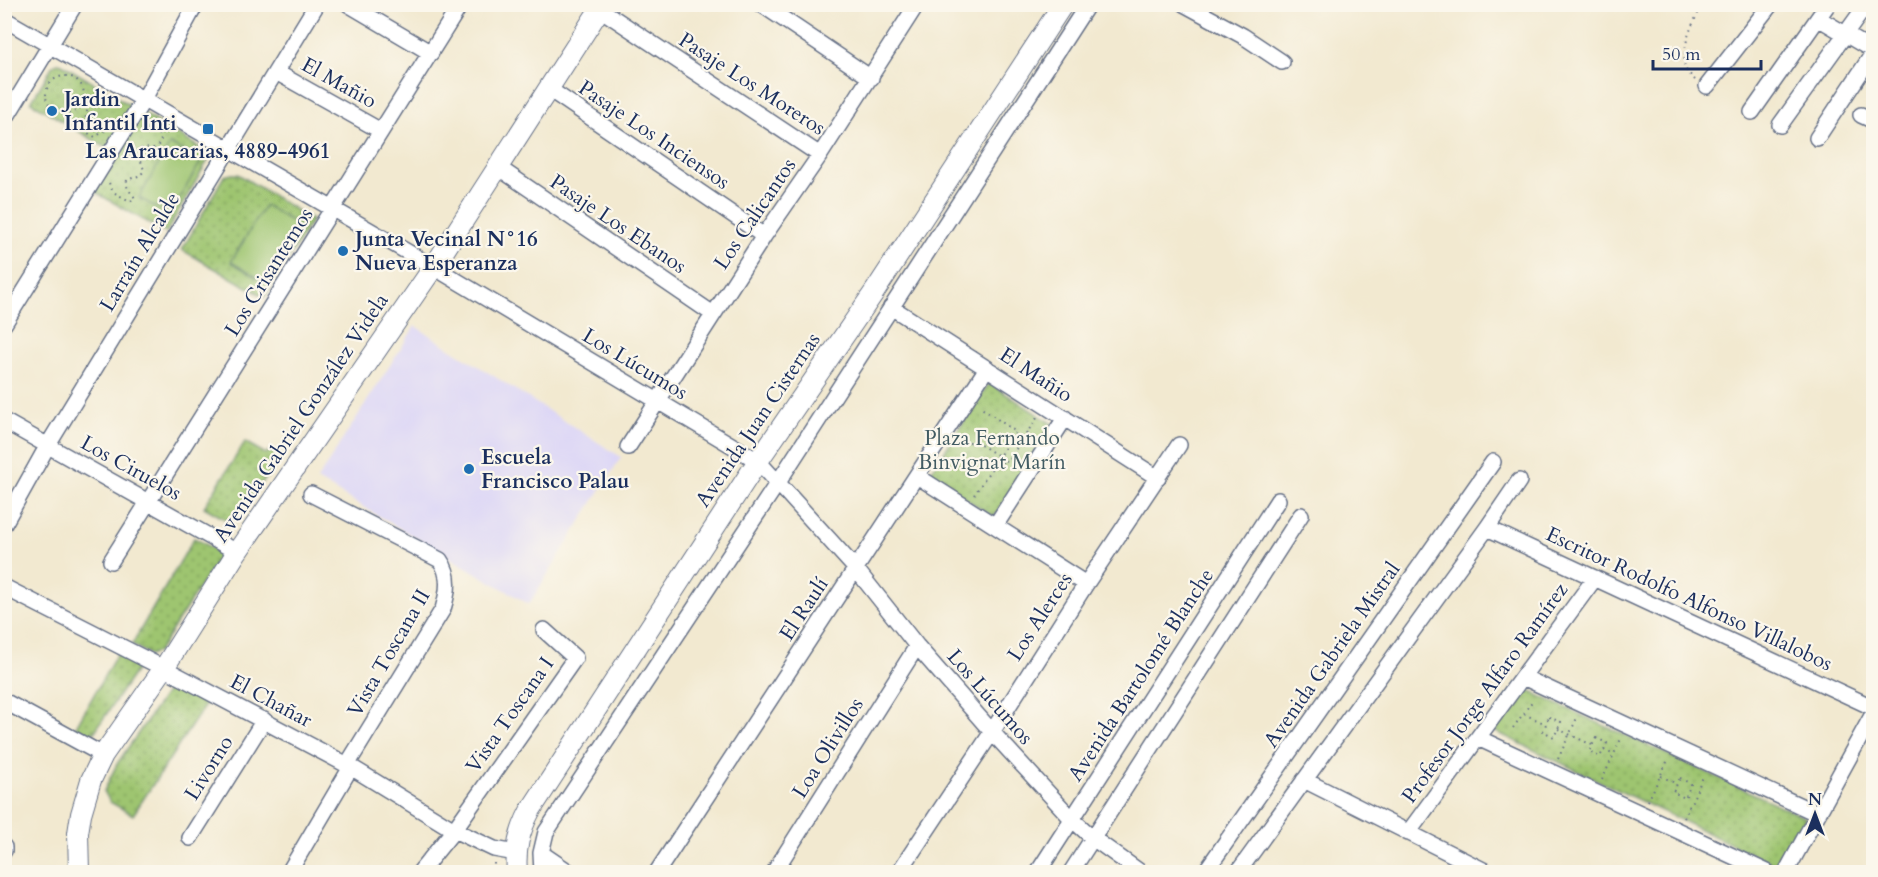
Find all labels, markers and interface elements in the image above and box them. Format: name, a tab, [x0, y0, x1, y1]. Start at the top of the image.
street label: Pasaje Los Moreros	[673, 26, 831, 142]
scale bar	[1653, 33, 1761, 71]
text: 50 m	[1662, 42, 1701, 67]
street label: El Mañio	[296, 50, 382, 116]
street label: Pasaje Los Inciensos	[573, 74, 735, 196]
place label: Jardin Infantil Inti	[61, 85, 177, 138]
marker: Jardin Infantil Inti	[45, 104, 59, 118]
marker: Las Araucarias, 4889-4961	[201, 122, 215, 136]
place label: Las Araucarias, 4889-4961	[85, 137, 331, 166]
street label: Los Calicantos	[707, 153, 803, 275]
street label: Pasaje Los Ebanos	[544, 168, 692, 280]
street label: Larraín Alcalde	[93, 187, 187, 317]
street label: Los Crisantemos	[218, 202, 320, 342]
place label: Junta Vecinal N°16 Nueva Esperanza	[352, 225, 538, 278]
marker: Junta Vecinal N°16 Nueva Esperanza	[336, 244, 350, 258]
street label: Avenida Gabriel González Videla	[207, 288, 395, 548]
street label: Los Lúcumos	[577, 321, 693, 407]
street label: Avenida Juan Cisternas	[689, 327, 827, 513]
street label: El Mañio	[994, 341, 1078, 409]
park label: Plaza Fernando Binvignat Marín	[918, 424, 1066, 477]
street label: Los Ciruelos	[75, 428, 187, 508]
place label: Escuela Francisco Palau	[481, 443, 630, 496]
marker: Escuela Francisco Palau	[462, 462, 476, 476]
street label: Escritor Rodolfo Alfonso Villalobos	[1541, 520, 1837, 678]
street label: Avenida Gabriela Mistral	[1257, 556, 1407, 754]
street label: Avenida Bartolomé Blanche	[1061, 563, 1221, 787]
street label: Los Alerces	[1001, 567, 1079, 667]
street label: El Raulí	[773, 572, 835, 646]
street label: Profesor Jorge Alfaro Ramírez	[1395, 576, 1575, 809]
street label: Vista Toscana II	[341, 584, 437, 722]
street label: Los Lúcumos	[940, 643, 1040, 751]
street label: Vista Toscana I	[459, 651, 561, 779]
street label: El Chañar	[225, 667, 318, 735]
street label: Loa Olivillos	[786, 692, 870, 804]
street label: Livorno	[178, 730, 240, 806]
north arrow	[1785, 784, 1845, 844]
text: N	[1808, 789, 1822, 811]

